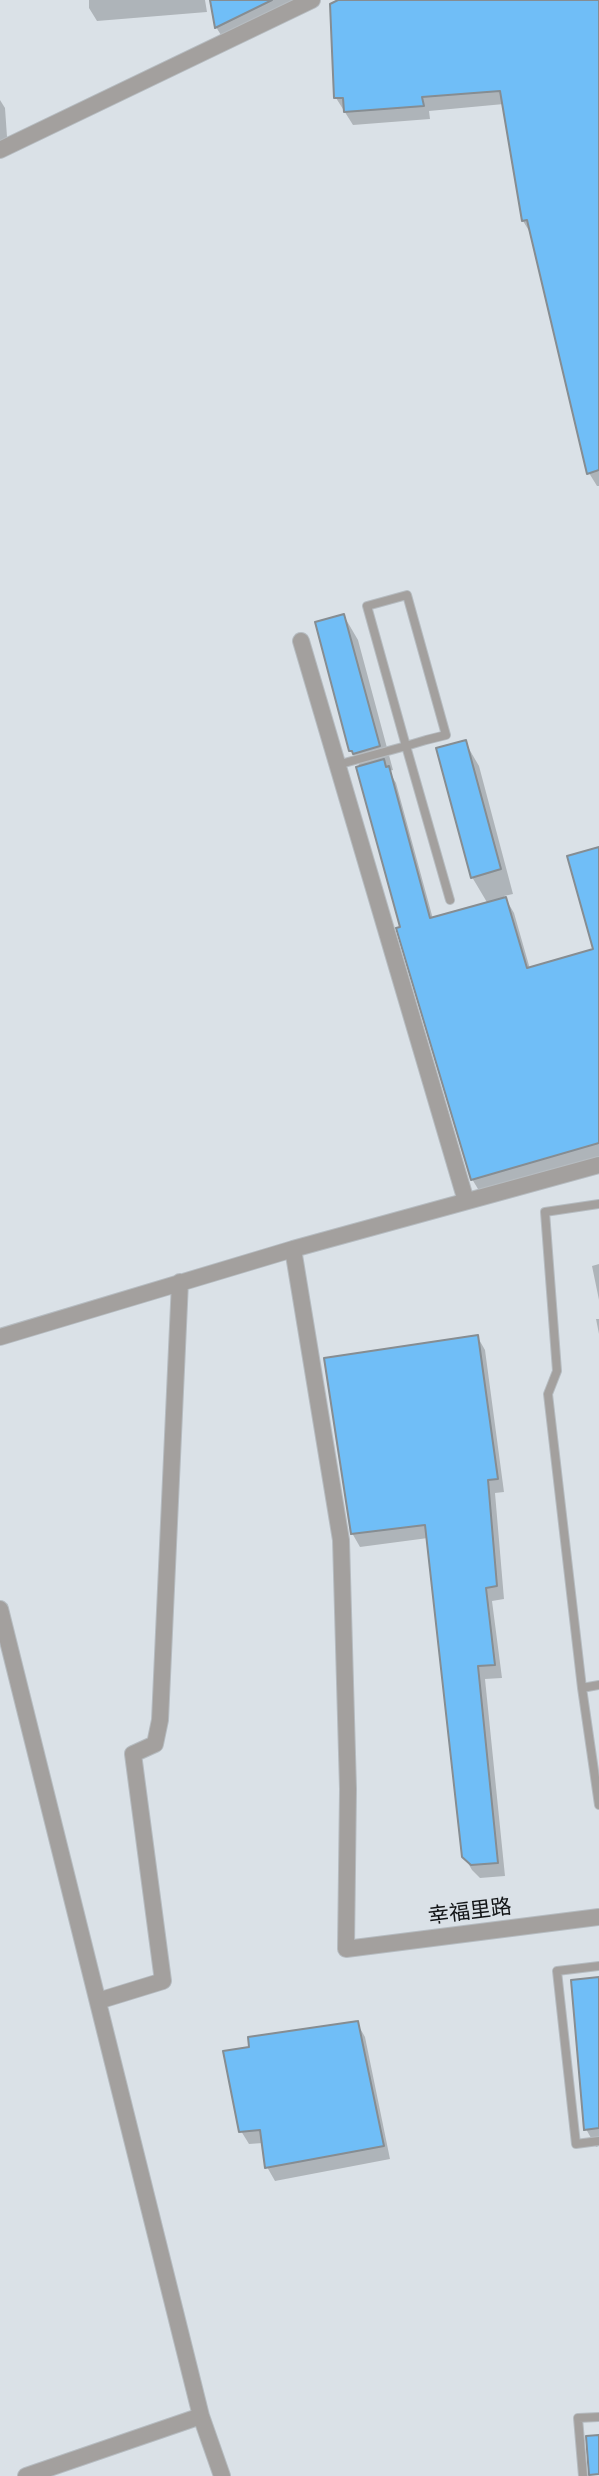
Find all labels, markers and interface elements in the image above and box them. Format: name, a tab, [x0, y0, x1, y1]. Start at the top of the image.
street label: 幸福里路	[427, 1894, 513, 1930]

